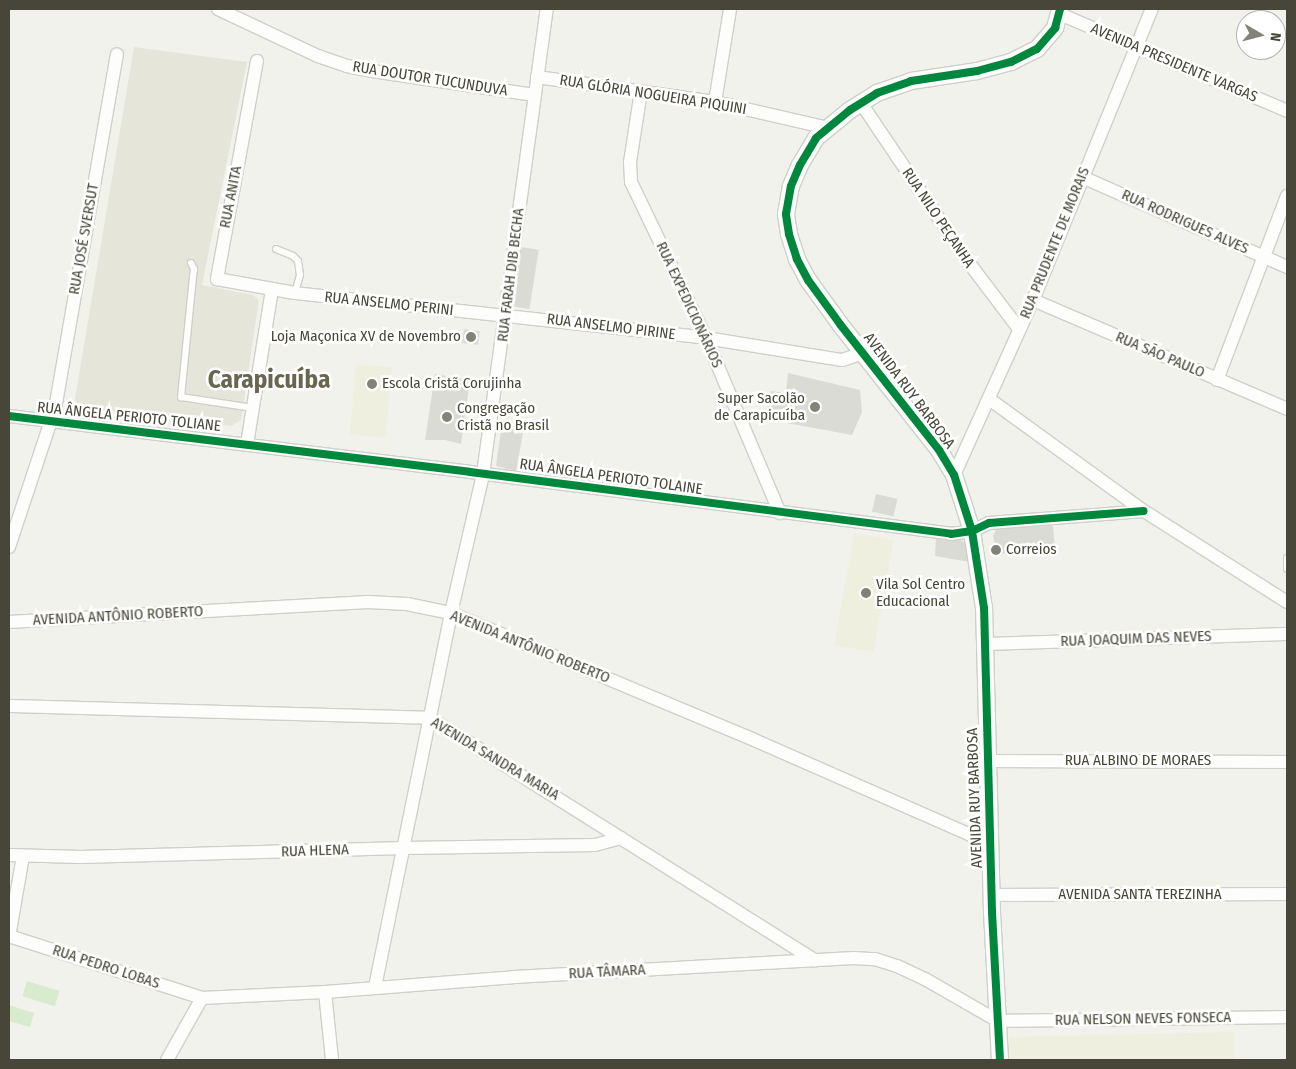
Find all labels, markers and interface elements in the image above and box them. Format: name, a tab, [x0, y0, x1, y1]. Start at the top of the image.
north arrow	[1236, 10, 1286, 60]
street label: AVENIDA PRESIDENTE VARGAS	[1088, 20, 1260, 106]
text: N	[1266, 32, 1284, 42]
street label: RUA DOUTOR TUCUNDUVA	[351, 58, 509, 100]
street label: RUA GLÓRIA NOGUEIRA PIQUINI	[558, 71, 748, 119]
street label: RUA ANITA	[216, 164, 246, 230]
street label: RUA NILO PEÇANHA	[898, 165, 978, 271]
street label: RUA PRUDENTE DE MORAIS	[1016, 165, 1094, 321]
street label: RUA JOSÉ SVERSUT	[65, 182, 103, 296]
street label: RUA RODRIGUES ALVES	[1119, 186, 1251, 258]
street label: RUA FARAH DIB BECHA	[494, 207, 528, 343]
street label: RUA EXPEDICIONÁRIOS	[652, 239, 726, 371]
street label: RUA ANSELMO PERINI	[324, 288, 454, 320]
street label: RUA ANSELMO PIRINE	[546, 310, 676, 344]
place label: Loja Maçonica XV de Novembro	[271, 328, 461, 346]
street label: RUA SÃO PAULO	[1113, 328, 1207, 382]
street label: AVENIDA RUY BARBOSA	[860, 330, 958, 452]
marker: Loja Maçonica XV de Novembro	[465, 331, 477, 343]
district label: Carapicuíba	[208, 365, 330, 395]
place label: Escola Cristã Corujinha	[382, 375, 522, 393]
marker: Escola Cristã Corujinha	[366, 378, 378, 390]
place label: Super Sacolão de Carapicuíba	[714, 389, 805, 424]
street label: RUA ÂNGELA PERIOTO TOLIANE	[36, 398, 222, 436]
place label: Congregação Cristã no Brasil	[457, 399, 549, 434]
marker: Super Sacolão de Carapicuíba	[809, 401, 821, 413]
marker: Congregação Cristã no Brasil	[441, 411, 453, 423]
street label: RUA ÂNGELA PERIOTO TOLAINE	[518, 455, 704, 499]
place label: Correios	[1006, 541, 1057, 559]
marker: Correios	[990, 544, 1002, 556]
place label: Vila Sol Centro Educacional	[876, 575, 965, 610]
marker: Vila Sol Centro Educacional	[860, 587, 872, 599]
street label: AVENIDA ANTÔNIO ROBERTO	[32, 603, 204, 629]
street label: AVENIDA ANTÔNIO ROBERTO	[448, 607, 612, 687]
street label: RUA JOAQUIM DAS NEVES	[1060, 627, 1212, 651]
street label: AVENIDA SANDRA MARIA	[428, 714, 562, 804]
street label: AVENIDA RUY BARBOSA	[964, 728, 986, 868]
street label: RUA ALBINO DE MORAES	[1065, 752, 1211, 770]
street label: RUA HLENA	[281, 841, 349, 861]
street label: AVENIDA SANTA TEREZINHA	[1058, 886, 1222, 904]
street label: RUA PEDRO LOBAS	[50, 941, 162, 993]
street label: RUA TÂMARA	[568, 961, 646, 983]
street label: RUA NELSON NEVES FONSECA	[1055, 1008, 1231, 1030]

